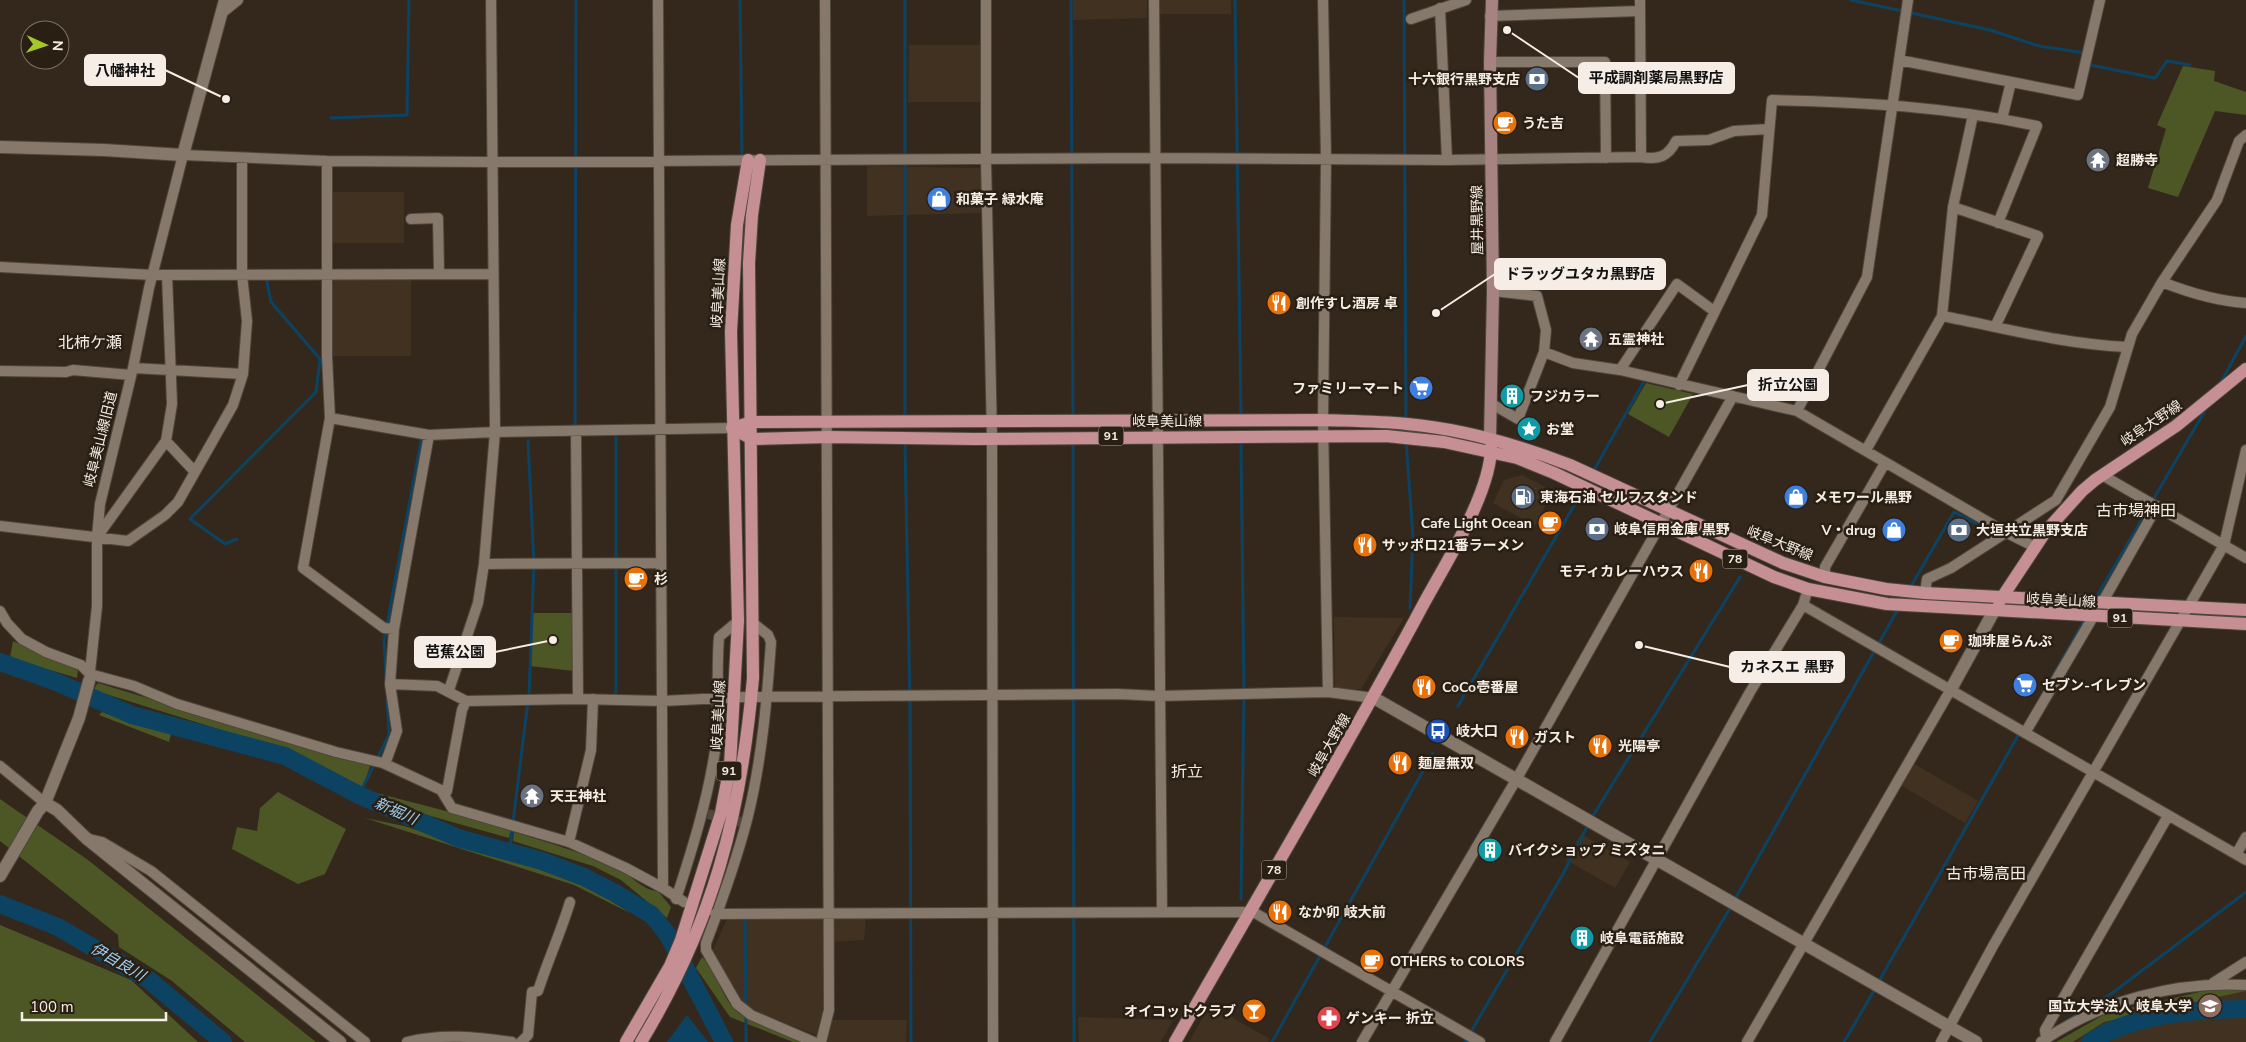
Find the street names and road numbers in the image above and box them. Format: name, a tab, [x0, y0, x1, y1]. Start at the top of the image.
street label: 屋井黒野線	[1467, 185, 1488, 255]
street label: 岐阜美山線	[707, 258, 730, 328]
street label: 岐阜美山線旧道	[79, 389, 122, 489]
street label: 岐阜大野線	[2117, 396, 2186, 451]
street label: 岐阜美山線	[1132, 412, 1202, 431]
road number: 91	[1098, 426, 1124, 446]
street label: 岐阜大野線	[1744, 522, 1816, 565]
road number: 78	[1722, 550, 1748, 568]
street label: 岐阜美山線	[2026, 589, 2096, 612]
road number: 91	[2108, 608, 2132, 628]
street label: 岐阜美山線	[707, 680, 730, 750]
street label: 岐阜大野線	[1304, 710, 1355, 780]
road number: 91	[716, 761, 742, 780]
road number: 78	[1262, 860, 1286, 880]

